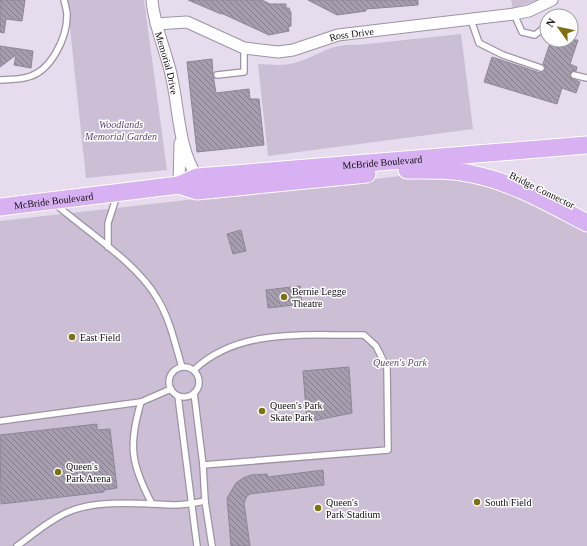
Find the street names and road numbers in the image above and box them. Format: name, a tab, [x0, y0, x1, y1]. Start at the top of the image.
street label: Ross Drive	[328, 25, 375, 43]
street label: Memorial Drive	[153, 30, 180, 96]
street label: McBride Boulevard	[342, 153, 423, 171]
street label: Bridge Connector	[508, 169, 577, 211]
street label: McBride Boulevard	[13, 190, 94, 211]

